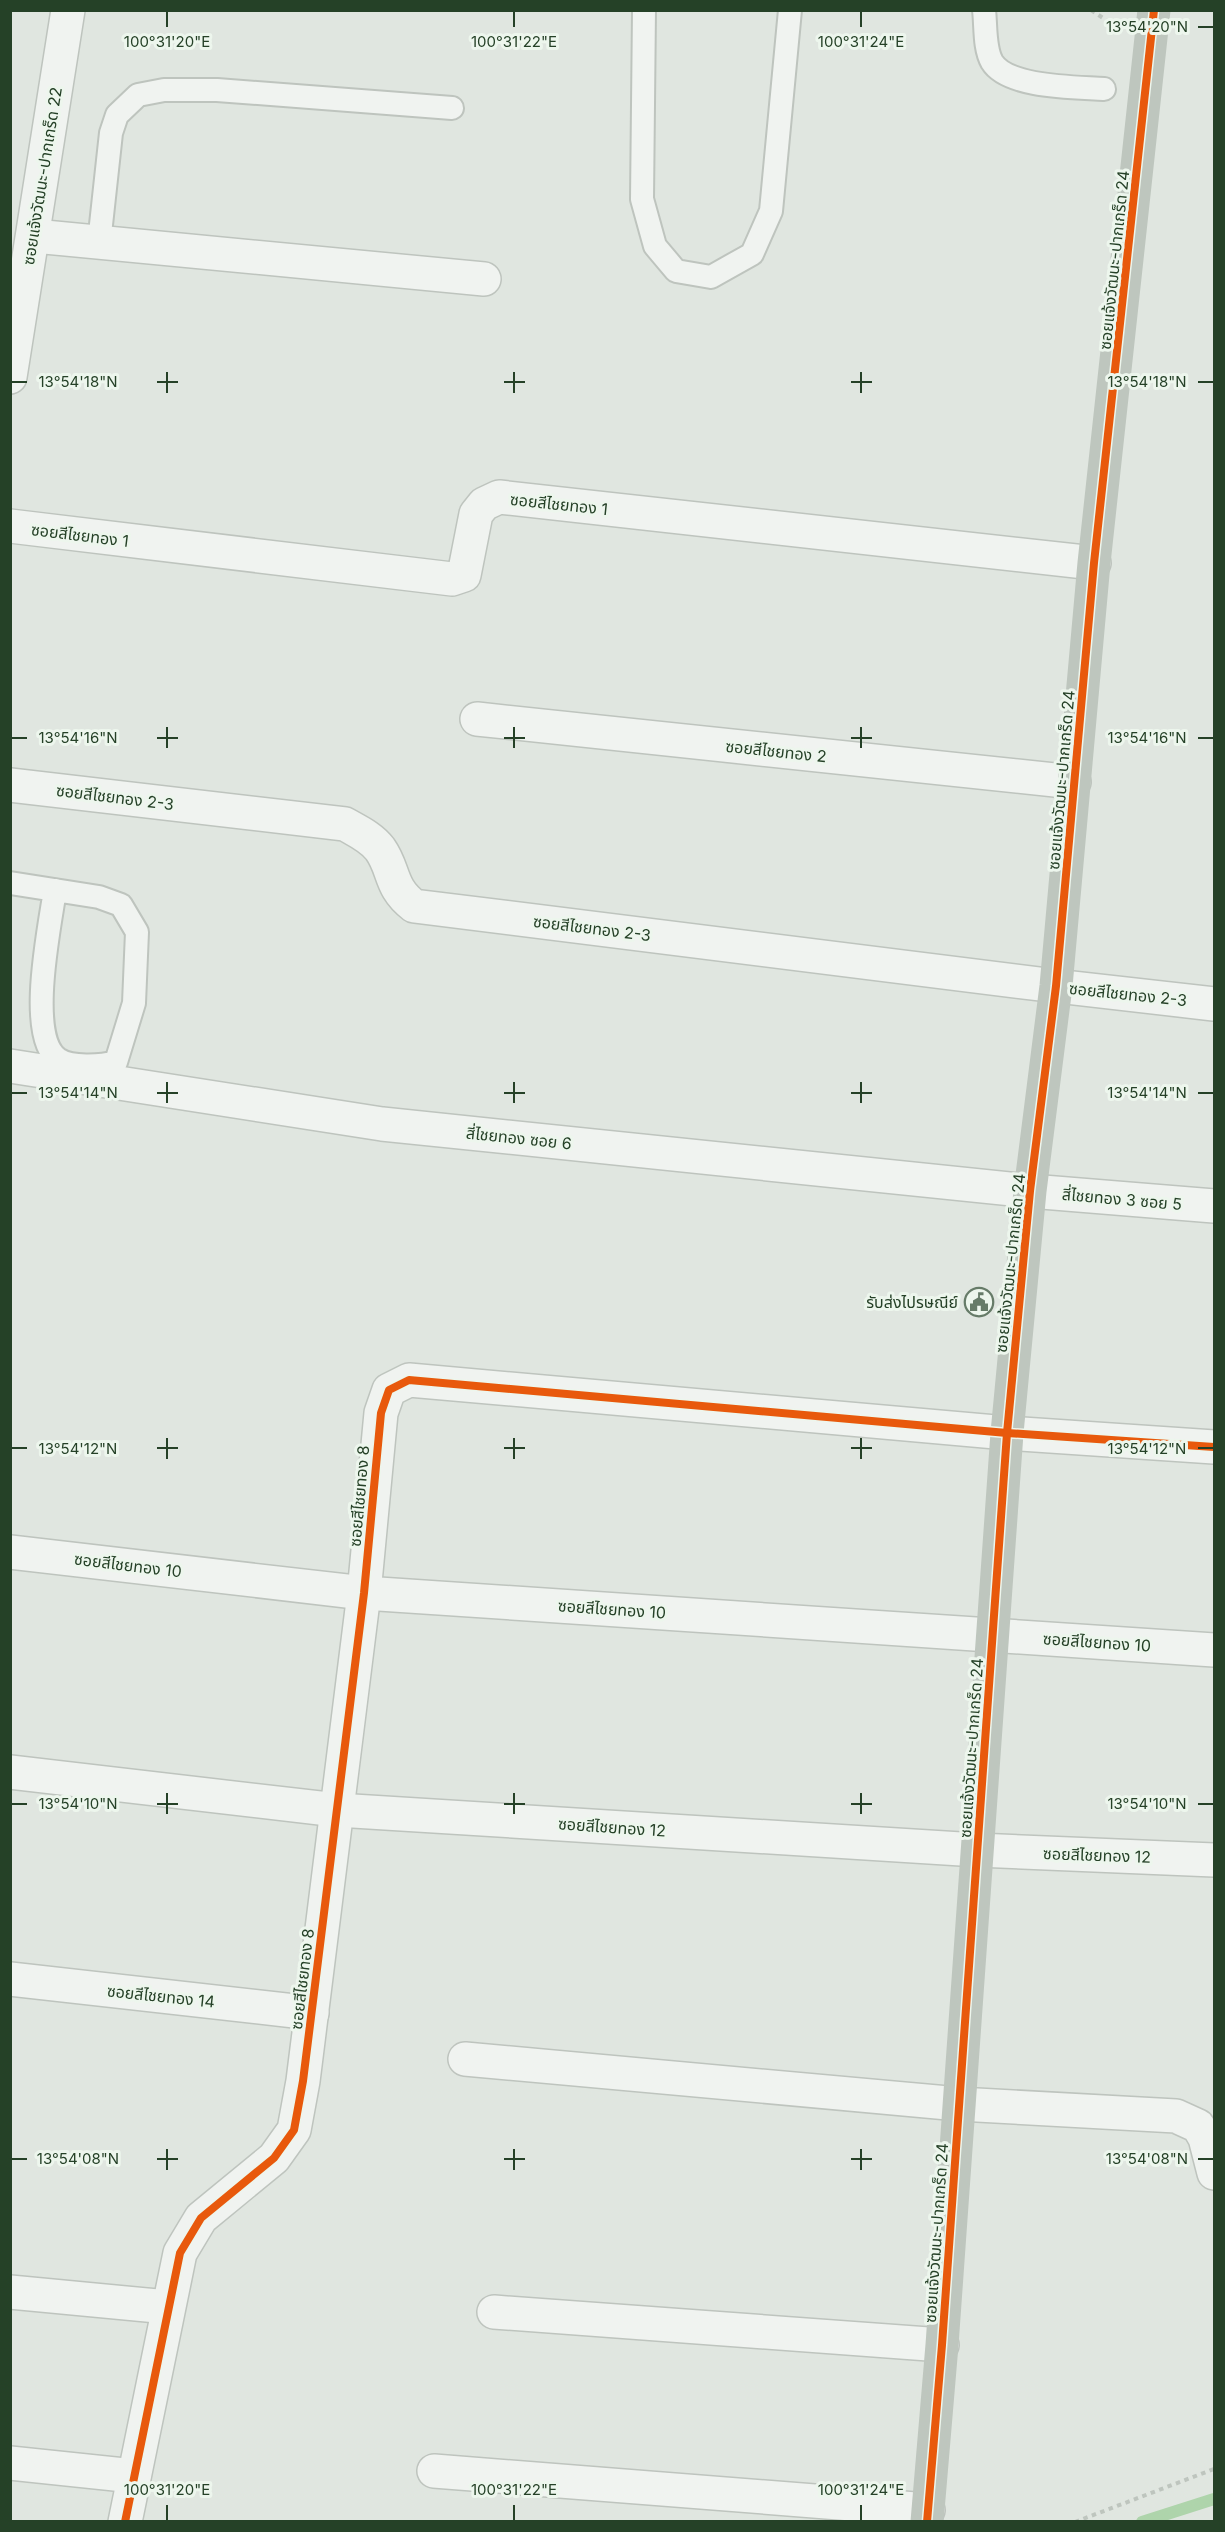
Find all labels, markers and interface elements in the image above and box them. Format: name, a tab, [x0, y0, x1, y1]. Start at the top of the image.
text: 13°54'20"N	[1106, 17, 1188, 36]
text: 100°31'20"E	[124, 32, 210, 51]
text: 100°31'22"E	[471, 32, 557, 51]
text: 100°31'24"E	[818, 32, 904, 51]
street label: ซอยแจ้งวัฒนะ-ปากเกร็ด 22	[18, 86, 66, 266]
street label: ซอยแจ้งวัฒนะ-ปากเกร็ด 24	[1095, 169, 1133, 351]
text: 13°54'18"N	[39, 372, 117, 391]
text: 13°54'18"N	[1108, 372, 1186, 391]
street label: ซอยสีไชยทอง 1	[509, 489, 609, 519]
street label: ซอยสีไชยทอง 1	[30, 519, 130, 551]
street label: ซอยแจ้งวัฒนะ-ปากเกร็ด 24	[1043, 689, 1079, 871]
text: 13°54'16"N	[39, 728, 117, 747]
text: 13°54'16"N	[1108, 728, 1186, 747]
street label: ซอยสีไชยทอง 2	[724, 736, 828, 766]
street label: ซอยสีไชยทอง 2-3	[55, 780, 175, 814]
street label: ซอยสีไชยทอง 2-3	[532, 911, 652, 945]
street label: ซอยสีไชยทอง 2-3	[1068, 978, 1188, 1010]
text: 13°54'14"N	[38, 1083, 118, 1102]
text: 13°54'14"N	[1107, 1083, 1187, 1102]
street label: สี่ไชยทอง ซอย 6	[465, 1122, 573, 1153]
street label: ซอยแจ้งวัฒนะ-ปากเกร็ด 24	[991, 1172, 1029, 1354]
street label: สี่ไชยทอง 3 ซอย 5	[1061, 1183, 1183, 1214]
public building icon: รับส่งไปรษณีย์	[963, 1286, 995, 1318]
place label: รับส่งไปรษณีย์	[866, 1292, 958, 1312]
text: 13°54'12"N	[39, 1439, 117, 1458]
text: 13°54'12"N	[1108, 1439, 1186, 1458]
street label: ซอยสีไชยทอง 8	[345, 1445, 373, 1547]
street label: ซอยสีไชยทอง 10	[73, 1548, 183, 1582]
street label: ซอยสีไชยทอง 10	[557, 1595, 667, 1623]
street label: ซอยสีไชยทอง 10	[1042, 1628, 1152, 1656]
street label: ซอยแจ้งวัฒนะ-ปากเกร็ด 24	[955, 1657, 987, 1839]
text: 13°54'10"N	[38, 1794, 118, 1813]
text: 13°54'10"N	[1107, 1794, 1187, 1813]
street label: ซอยสีไชยทอง 12	[557, 1813, 667, 1841]
street label: ซอยสีไชยทอง 12	[1043, 1843, 1151, 1867]
street label: ซอยสีไชยทอง 8	[286, 1927, 318, 2031]
street label: ซอยสีไชยทอง 14	[106, 1980, 216, 2012]
street label: ซอยแจ้งวัฒนะ-ปากเกร็ด 24	[920, 2142, 952, 2324]
text: 13°54'08"N	[37, 2149, 119, 2168]
text: 13°54'08"N	[1106, 2149, 1188, 2168]
text: 100°31'20"E	[124, 2480, 210, 2499]
text: 100°31'22"E	[471, 2480, 557, 2499]
text: 100°31'24"E	[818, 2480, 904, 2499]

